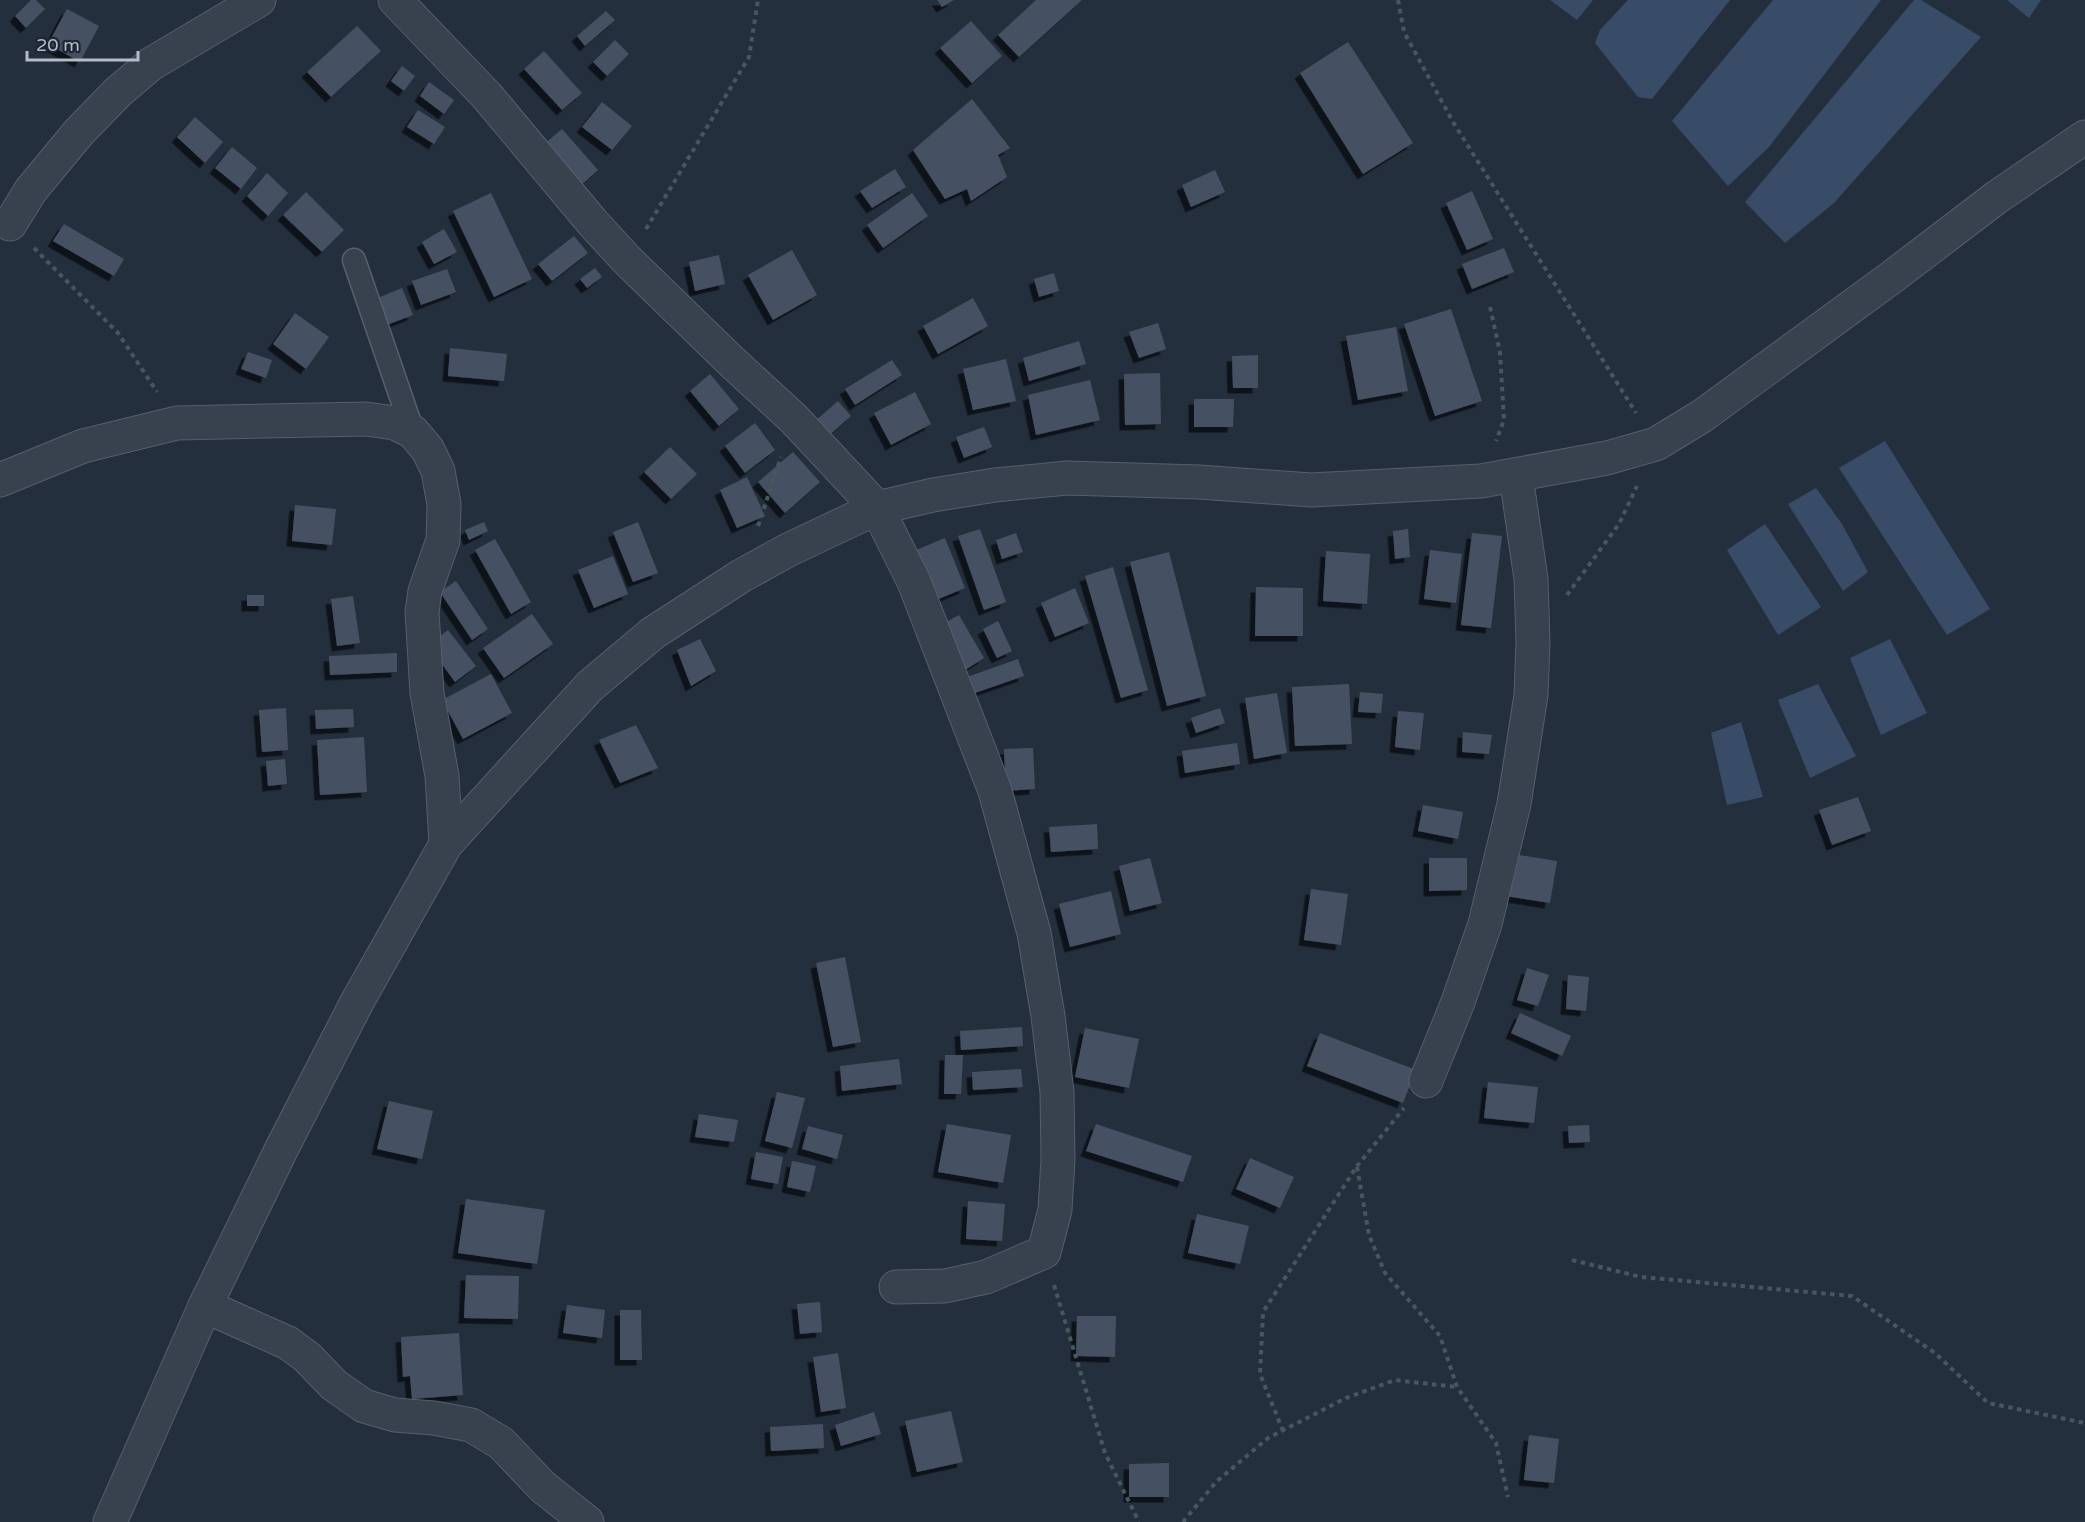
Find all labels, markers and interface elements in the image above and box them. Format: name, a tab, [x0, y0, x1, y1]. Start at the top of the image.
scale bar	[27, 24, 138, 62]
text: 20 m	[36, 34, 80, 56]

